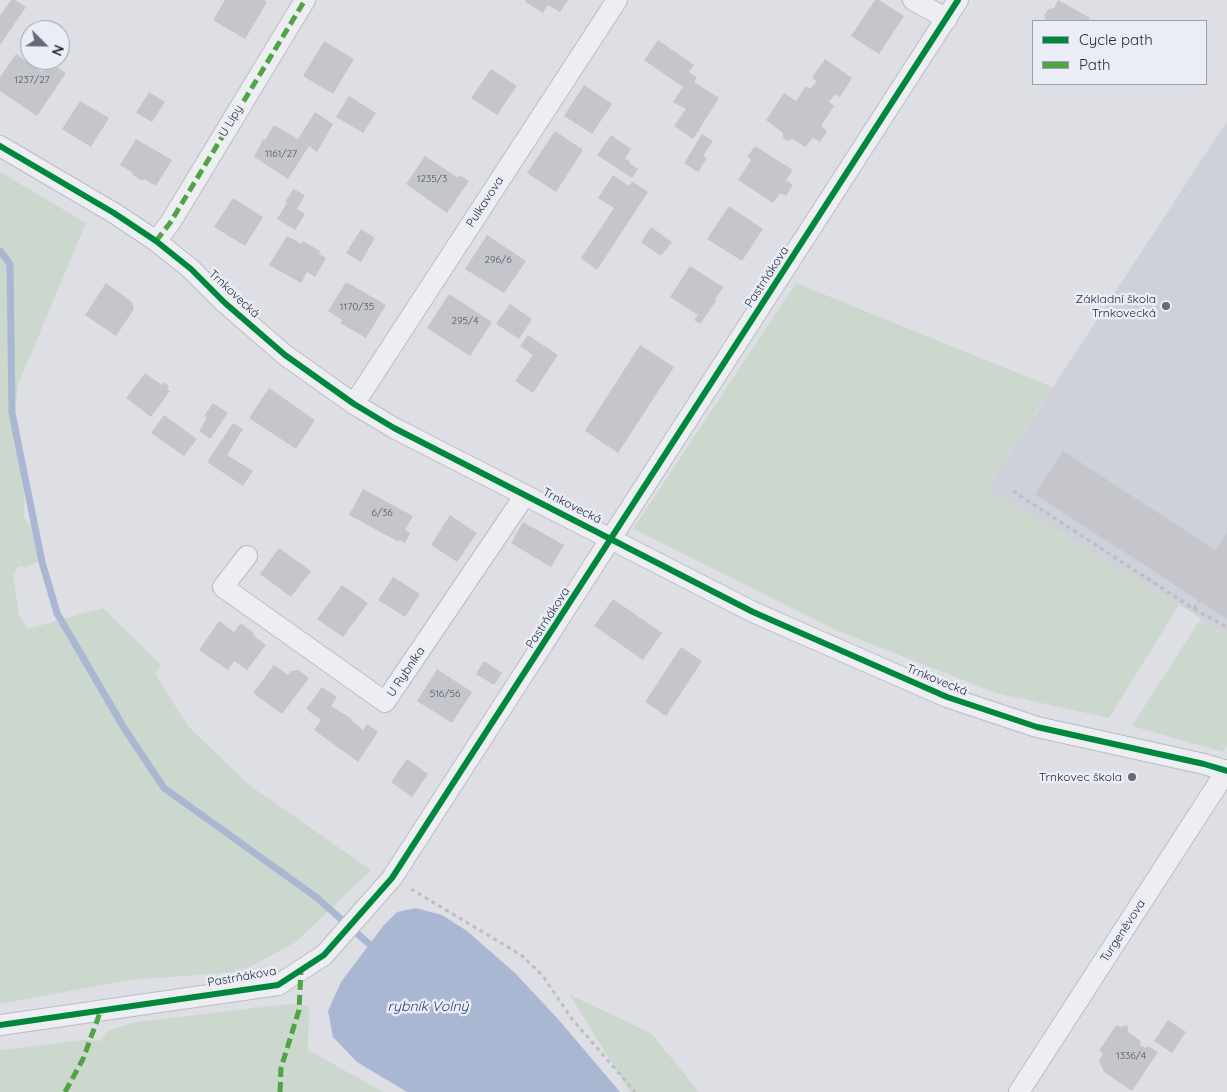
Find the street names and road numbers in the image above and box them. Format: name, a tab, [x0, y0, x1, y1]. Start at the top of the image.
street label: U Lípy	[216, 102, 246, 140]
street label: Pulkavova	[463, 174, 507, 230]
street label: Pastrňákova	[742, 244, 792, 310]
street label: Trnkovecká	[206, 267, 262, 321]
street label: Trnkovecká	[540, 485, 604, 527]
street label: Pastrňákova	[523, 585, 573, 651]
street label: U Rybníka	[384, 644, 428, 700]
street label: Trnkovecká	[904, 661, 970, 699]
street label: Turgeněvova	[1097, 897, 1149, 965]
street label: Pastrňákova	[206, 964, 278, 990]

